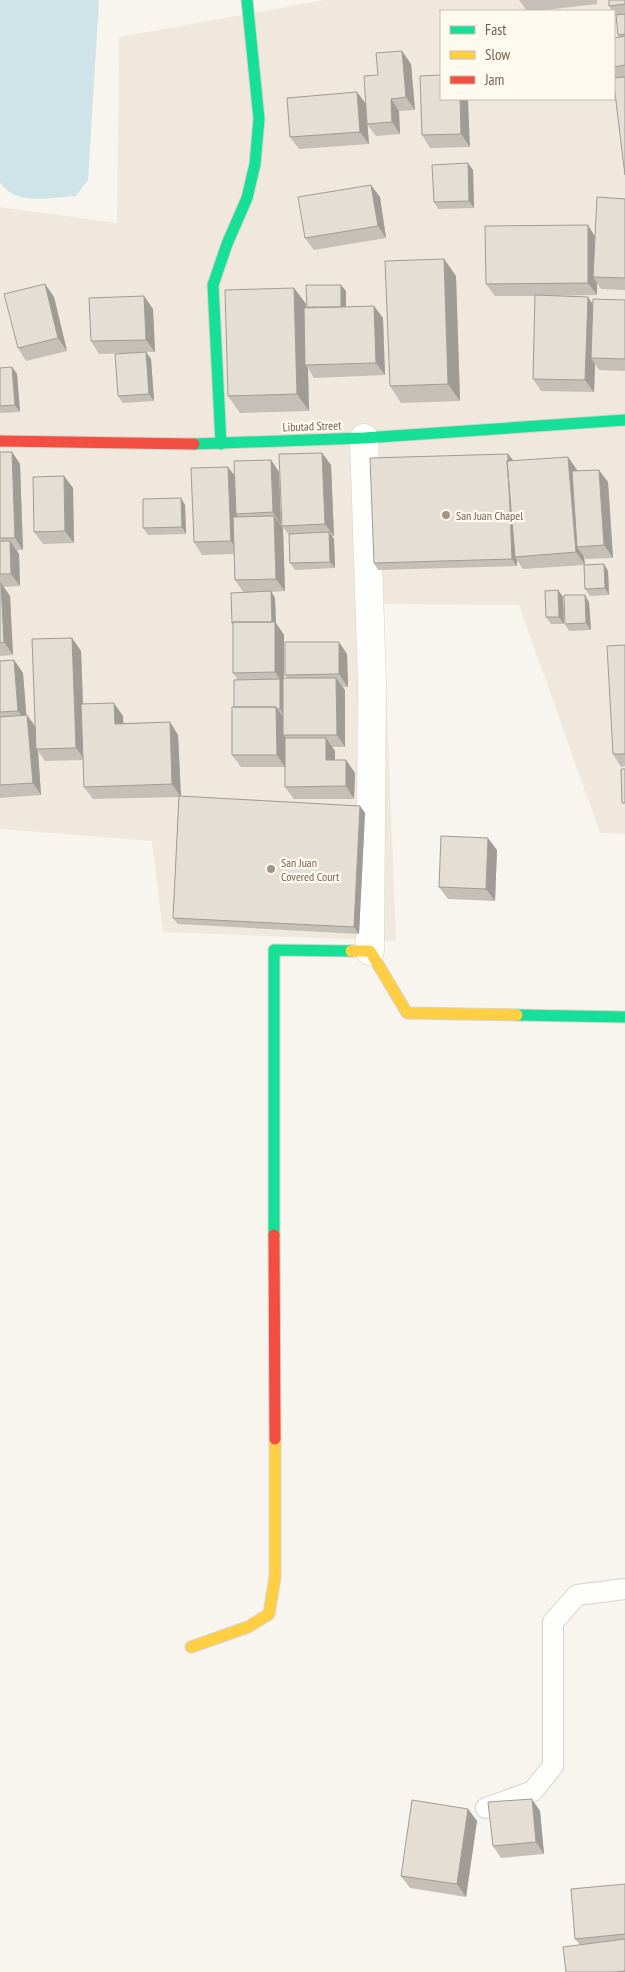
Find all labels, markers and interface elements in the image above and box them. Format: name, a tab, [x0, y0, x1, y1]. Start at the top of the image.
legend	[440, 10, 615, 100]
text: Fast	[485, 20, 506, 39]
text: Slow	[485, 45, 510, 64]
text: Jam	[484, 70, 504, 89]
street label: Libutad Street	[282, 417, 342, 435]
place label: San Juan Chapel	[456, 508, 523, 523]
marker: San Juan Chapel	[440, 509, 452, 521]
place label: San Juan Covered Court	[281, 855, 340, 884]
marker: San Juan Covered Court	[265, 863, 277, 875]

